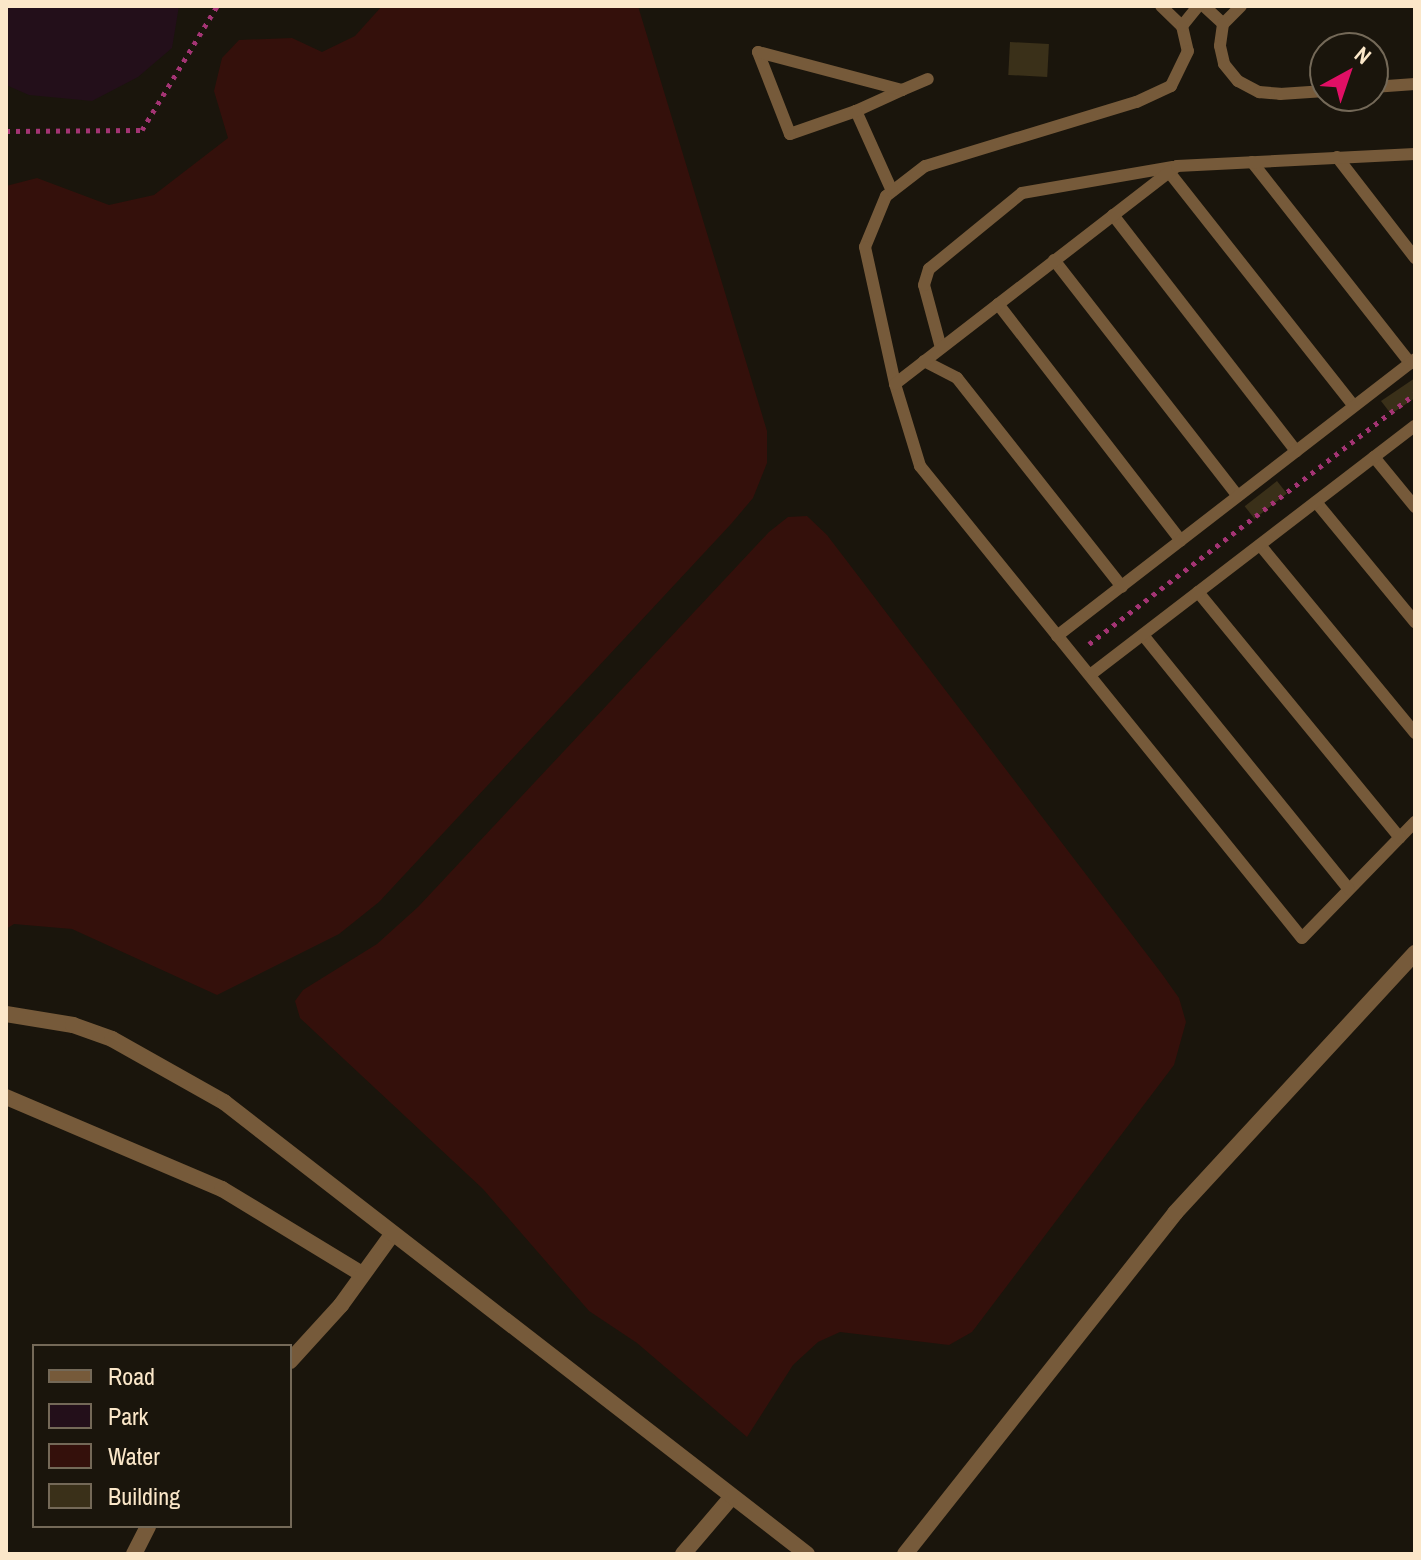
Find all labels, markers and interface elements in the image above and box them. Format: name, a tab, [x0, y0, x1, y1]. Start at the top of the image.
north arrow	[1309, 32, 1389, 112]
text: N	[1349, 39, 1378, 71]
legend	[32, 1344, 292, 1528]
text: Road	[108, 1360, 155, 1392]
text: Park	[108, 1400, 148, 1432]
text: Water	[108, 1440, 160, 1472]
text: Building	[108, 1480, 180, 1512]

